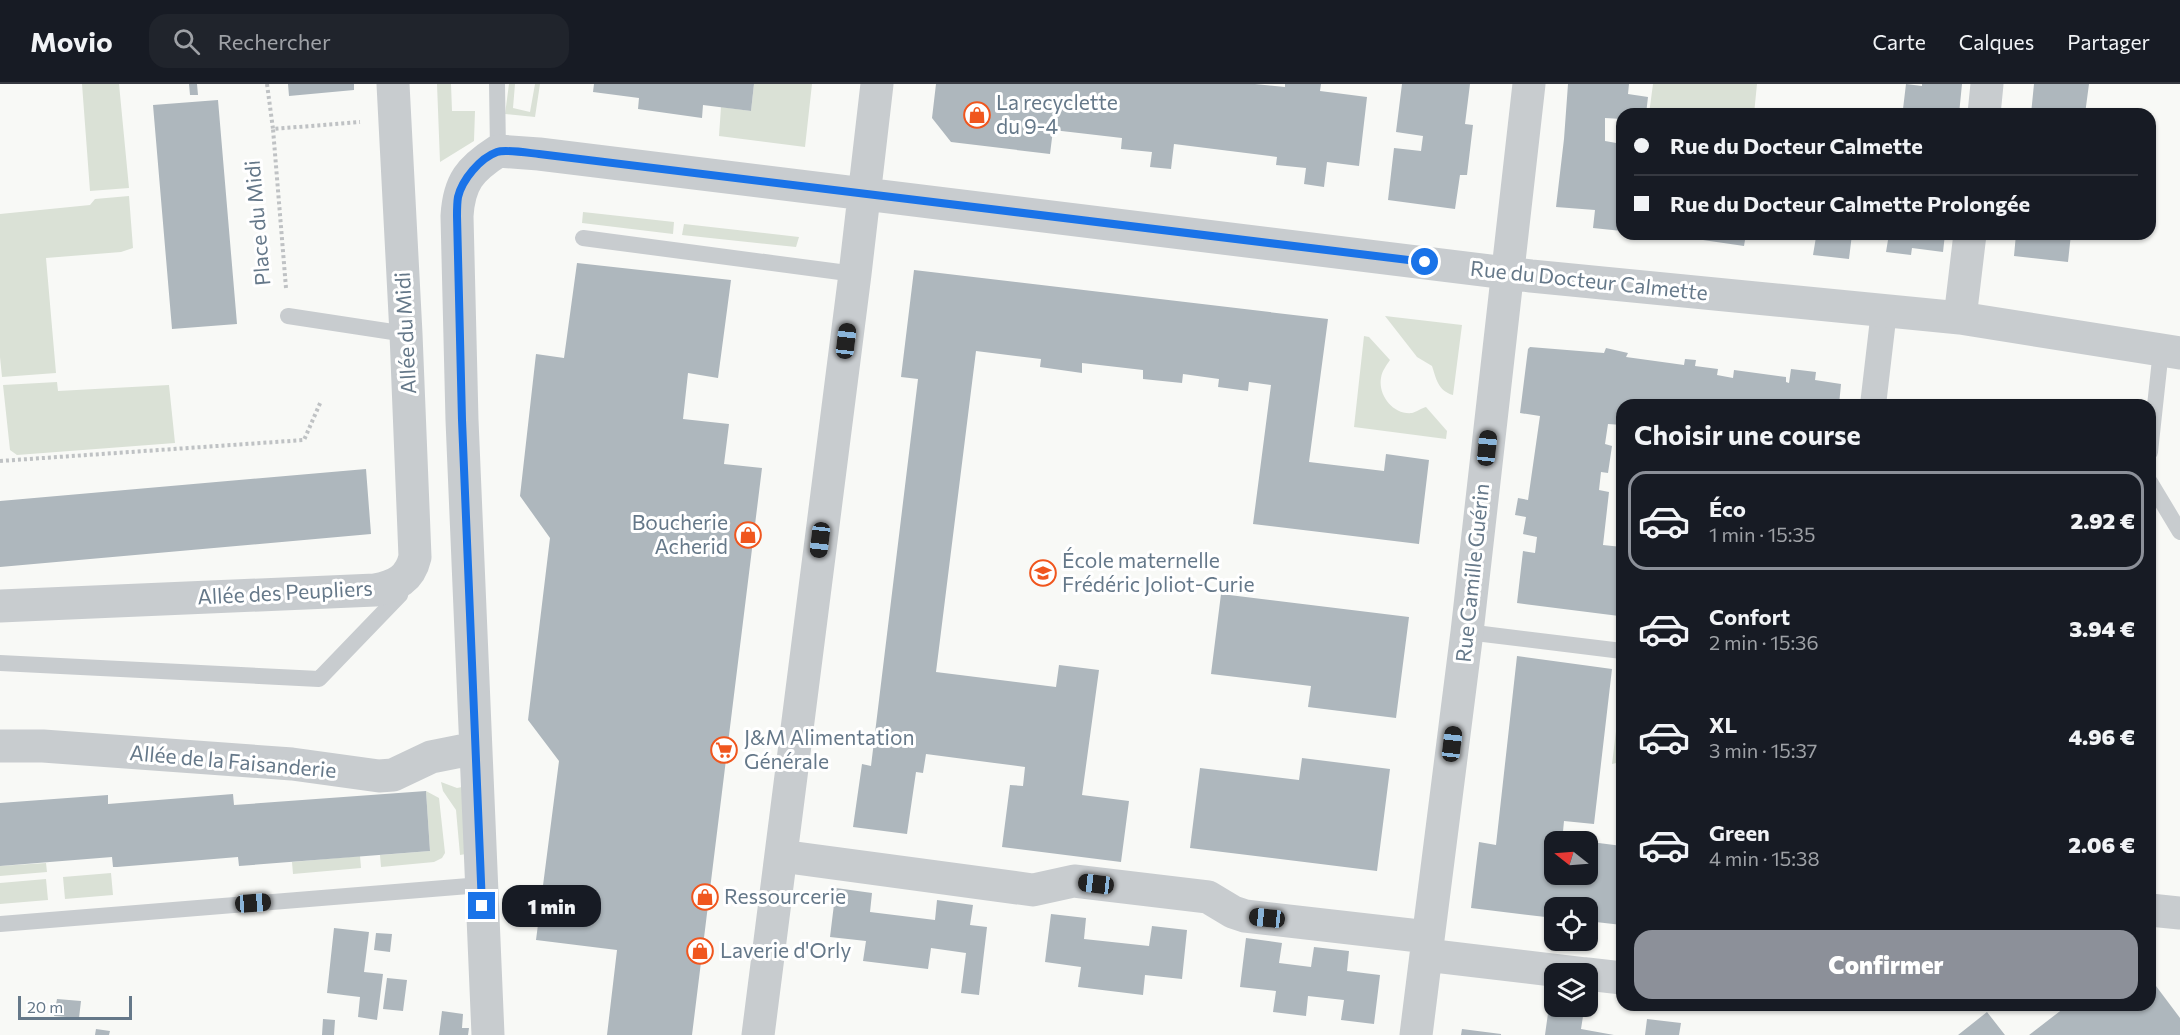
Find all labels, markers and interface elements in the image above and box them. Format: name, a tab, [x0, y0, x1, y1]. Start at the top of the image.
search box	[149, 14, 569, 68]
text: Movio	[30, 24, 113, 58]
icon: search	[170, 25, 203, 58]
text: Rechercher	[218, 28, 331, 55]
text: Carte	[1873, 29, 1926, 54]
text: Calques	[1959, 29, 2034, 54]
text: Partager	[2067, 29, 2150, 54]
place label: La recyclette du 9-4	[996, 89, 1118, 138]
shop icon: La recyclette du 9-4	[962, 100, 992, 130]
text: Rue du Docteur Calmette	[1670, 132, 1923, 159]
street label: Place du Midi	[239, 159, 274, 287]
text: Rue du Docteur Calmette Prolongée	[1670, 190, 2030, 217]
route start	[1411, 248, 1438, 275]
street label: Rue du Docteur Calmette	[1469, 255, 1709, 304]
street label: Allée du Midi	[389, 271, 420, 395]
car	[835, 322, 857, 360]
text: Choisir une course	[1634, 418, 1861, 451]
car	[1476, 429, 1498, 467]
street label: Rue Camille Guérin	[1450, 482, 1493, 663]
icon: car	[1637, 494, 1691, 548]
text: Éco	[1709, 495, 1746, 522]
text: 2.92 €	[2070, 507, 2135, 534]
place label: Boucherie Acherid	[632, 509, 728, 558]
shop icon: Boucherie Acherid	[733, 520, 763, 550]
car	[809, 521, 831, 559]
text: 1 min · 15:35	[1709, 522, 1815, 546]
place label: École maternelle Frédéric Joliot-Curie	[1062, 547, 1254, 596]
school or university icon: École maternelle Frédéric Joliot-Curie	[1028, 558, 1058, 588]
street label: Allée des Peupliers	[197, 574, 373, 609]
icon: car	[1637, 602, 1691, 656]
text: Confort	[1709, 603, 1790, 630]
text: 3.94 €	[2069, 615, 2135, 642]
text: 2 min · 15:36	[1709, 630, 1819, 654]
icon: car	[1637, 710, 1691, 764]
text: XL	[1709, 711, 1737, 738]
text: 4.96 €	[2068, 723, 2135, 750]
place label: J&M Alimentation Générale	[744, 724, 915, 773]
car	[1441, 725, 1463, 763]
supermarket icon: J&M Alimentation Générale	[709, 735, 739, 765]
text: 3 min · 15:37	[1709, 738, 1817, 762]
street label: Allée de la Faisanderie	[129, 739, 338, 782]
icon: car	[1637, 818, 1691, 872]
text: Green	[1709, 819, 1770, 846]
north arrow	[1544, 831, 1598, 885]
map controls	[1544, 831, 1598, 1017]
text: 2.06 €	[2068, 831, 2135, 858]
text: 4 min · 15:38	[1709, 846, 1820, 870]
car	[1077, 873, 1115, 895]
shop icon: Ressourcerie	[690, 882, 720, 912]
place label: Ressourcerie	[724, 883, 846, 908]
callout: 1 min	[503, 885, 602, 927]
route end	[468, 892, 495, 919]
car	[234, 893, 272, 913]
text: 1 min	[527, 894, 576, 918]
button: locate	[1544, 897, 1598, 951]
car	[1248, 907, 1286, 929]
button: Confirmer	[1634, 930, 2138, 999]
shop icon: Laverie d'Orly	[685, 936, 715, 966]
place label: Laverie d'Orly	[720, 937, 851, 962]
button: layers	[1544, 963, 1598, 1017]
scale bar	[18, 993, 132, 1020]
text: 20 m	[27, 997, 63, 1016]

